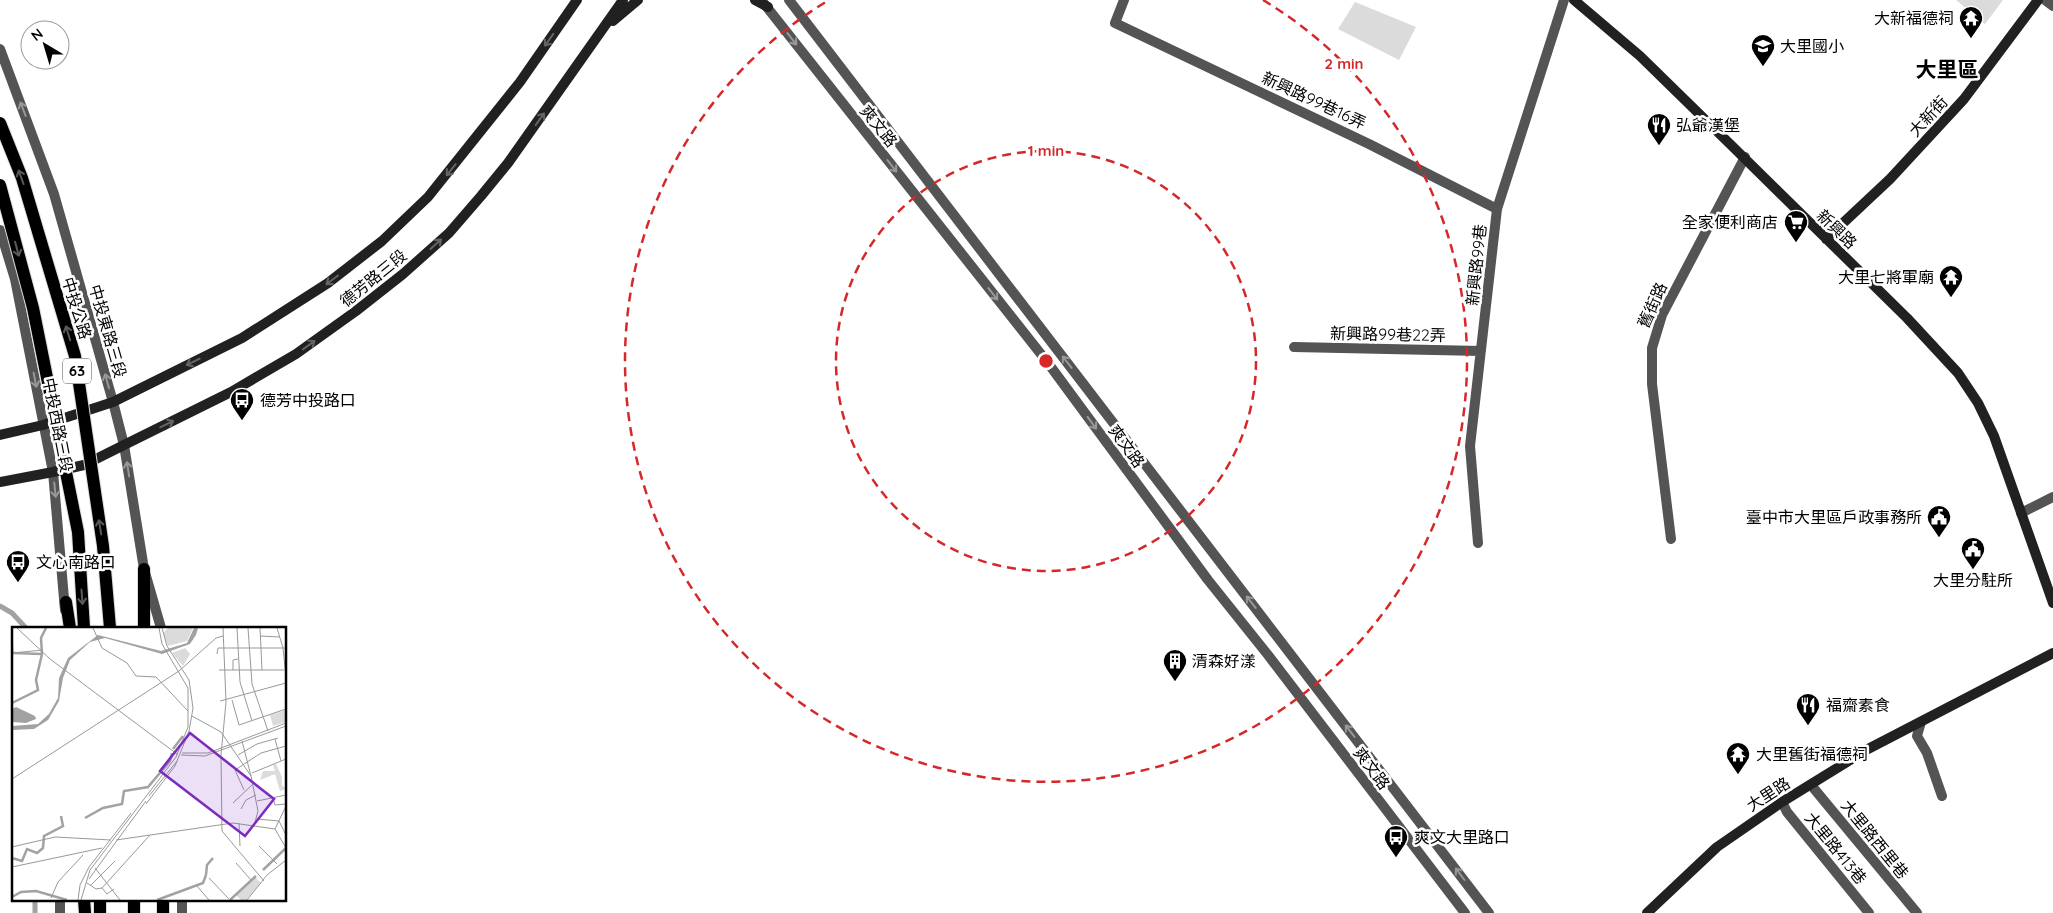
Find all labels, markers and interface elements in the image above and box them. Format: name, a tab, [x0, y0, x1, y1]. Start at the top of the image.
temple icon: 大新福德祠	[1958, 5, 1984, 39]
place label: 大新福德祠	[1874, 8, 1954, 28]
north arrow	[20, 20, 70, 70]
text: N	[27, 24, 47, 45]
one-way arrow	[786, 32, 797, 45]
one-way arrow	[544, 33, 554, 47]
school or university icon: 大里國小	[1750, 33, 1776, 67]
place label: 大里國小	[1780, 36, 1844, 56]
text: 2 min	[1324, 54, 1364, 73]
district label: 大里區	[1916, 56, 1979, 82]
street label: 新興路99巷16弄	[1259, 67, 1369, 133]
street label: 大新街	[1904, 92, 1952, 140]
street label: 爽文路	[856, 101, 902, 151]
one-way arrow	[17, 102, 26, 117]
one-way arrow	[535, 112, 545, 126]
restaurant icon: 弘爺漢堡	[1646, 112, 1672, 146]
place label: 弘爺漢堡	[1676, 115, 1740, 135]
text: 1 min	[1028, 141, 1064, 160]
one-way arrow	[887, 159, 897, 173]
one-way arrow	[445, 163, 456, 176]
one-way arrow	[16, 170, 25, 185]
street label: 新興路	[1813, 205, 1861, 253]
supermarket icon: 全家便利商店	[1783, 209, 1809, 243]
place label: 全家便利商店	[1682, 212, 1778, 232]
street label: 新興路99巷	[1462, 223, 1490, 307]
one-way arrow	[430, 238, 443, 250]
one-way arrow	[13, 240, 23, 256]
street label: 德芳路三段	[336, 245, 410, 311]
temple icon: 大里七將軍廟	[1938, 264, 1964, 298]
place label: 大里七將軍廟	[1838, 267, 1934, 287]
street label: 中投公路	[58, 274, 96, 342]
one-way arrow	[325, 275, 339, 285]
street label: 舊街路	[1633, 279, 1671, 331]
street label: 中投東路三段	[85, 282, 131, 380]
one-way arrow	[987, 287, 998, 300]
street label: 新興路99巷22弄	[1330, 323, 1446, 345]
one-way arrow	[62, 325, 72, 341]
one-way arrow	[302, 340, 316, 350]
centre of rings	[1037, 352, 1055, 370]
one-way arrow	[1061, 356, 1072, 369]
road number: 63	[63, 358, 91, 384]
one-way arrow	[186, 358, 201, 368]
one-way arrow	[30, 372, 40, 388]
one-way arrow	[102, 374, 112, 390]
street label: 中投西路三段	[39, 376, 77, 474]
bus stop icon: 德芳中投路口	[229, 387, 255, 421]
place label: 德芳中投路口	[260, 390, 356, 410]
one-way arrow	[1086, 416, 1097, 429]
one-way arrow	[160, 419, 175, 429]
street label: 爽文路	[1105, 421, 1149, 471]
one-way arrow	[122, 461, 132, 477]
one-way arrow	[50, 482, 60, 498]
public building icon: 臺中市大里區戶政事務所	[1926, 504, 1952, 538]
place label: 臺中市大里區戶政事務所	[1746, 507, 1922, 527]
one-way arrow	[95, 520, 105, 536]
public building icon: 大里分駐所	[1960, 536, 1986, 570]
bus stop icon: 文心南路口	[5, 549, 31, 583]
place label: 文心南路口	[36, 552, 116, 572]
place label: 大里分駐所	[1933, 570, 2013, 590]
one-way arrow	[77, 589, 86, 605]
one-way arrow	[1246, 595, 1256, 609]
inset map	[12, 627, 286, 900]
building icon: 清森好漾	[1162, 648, 1188, 682]
place label: 清森好漾	[1192, 651, 1256, 671]
restaurant icon: 福齋素食	[1795, 692, 1821, 726]
place label: 福齋素食	[1826, 695, 1890, 715]
one-way arrow	[1345, 724, 1355, 738]
temple icon: 大里舊街福德祠	[1725, 741, 1751, 775]
street label: 爽文路	[1350, 743, 1394, 793]
place label: 大里舊街福德祠	[1756, 744, 1868, 764]
street label: 大里路	[1742, 773, 1794, 815]
street label: 大里路西里巷	[1837, 795, 1913, 883]
street label: 大里路413巷	[1801, 808, 1871, 888]
bus stop icon: 爽文大里路口	[1383, 824, 1409, 858]
place label: 爽文大里路口	[1414, 827, 1510, 847]
one-way arrow	[1454, 868, 1465, 881]

